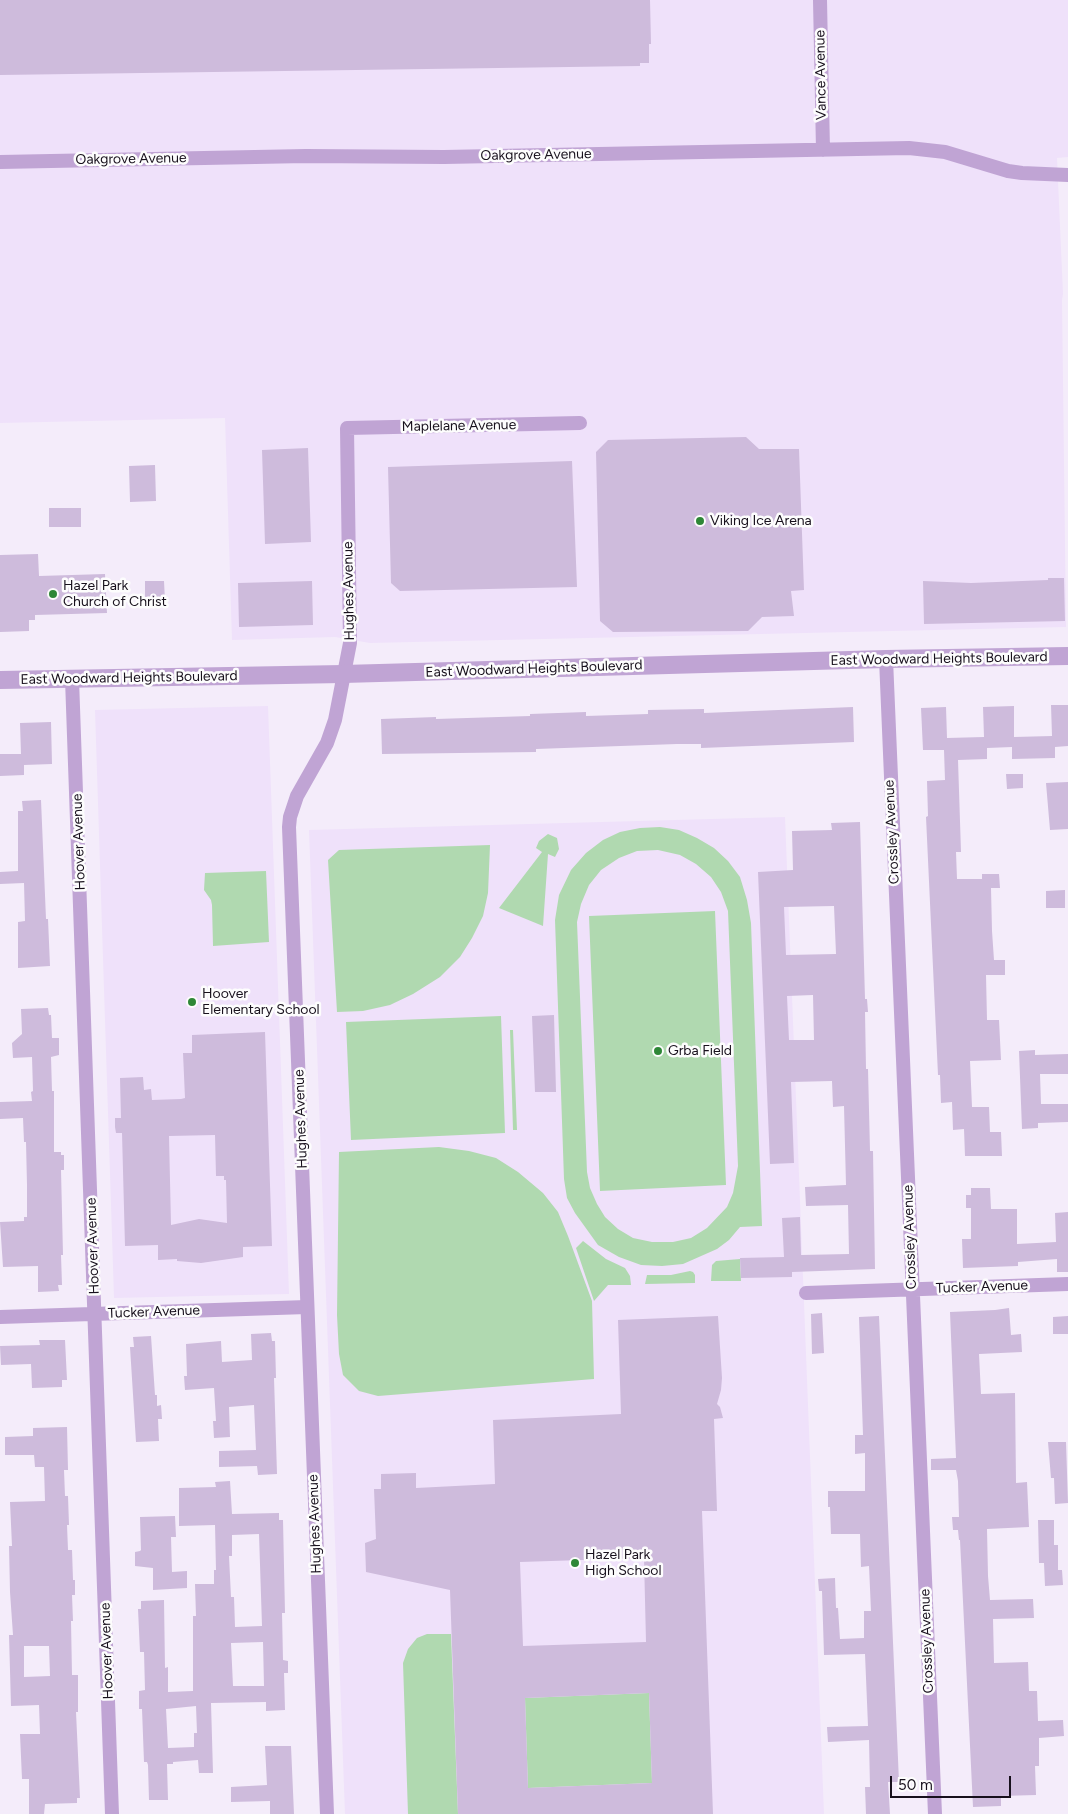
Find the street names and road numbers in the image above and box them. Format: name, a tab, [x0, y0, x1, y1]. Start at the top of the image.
street label: Vance Avenue	[812, 30, 830, 120]
street label: Oakgrove Avenue	[480, 146, 592, 164]
street label: Oakgrove Avenue	[75, 150, 187, 168]
street label: Maplelane Avenue	[402, 417, 516, 435]
street label: Hughes Avenue	[340, 541, 358, 641]
street label: East Woodward Heights Boulevard	[830, 649, 1048, 669]
street label: East Woodward Heights Boulevard	[425, 657, 643, 681]
street label: East Woodward Heights Boulevard	[20, 668, 238, 688]
street label: Crossley Avenue	[881, 779, 903, 885]
street label: Hoover Avenue	[69, 793, 89, 891]
street label: Hughes Avenue	[291, 1069, 311, 1169]
street label: Crossley Avenue	[900, 1184, 920, 1290]
street label: Hoover Avenue	[83, 1197, 103, 1295]
street label: Tucker Avenue	[936, 1277, 1028, 1297]
street label: Tucker Avenue	[108, 1302, 200, 1322]
street label: Hughes Avenue	[305, 1474, 325, 1574]
street label: Crossley Avenue	[917, 1588, 937, 1694]
street label: Hoover Avenue	[97, 1602, 117, 1700]

